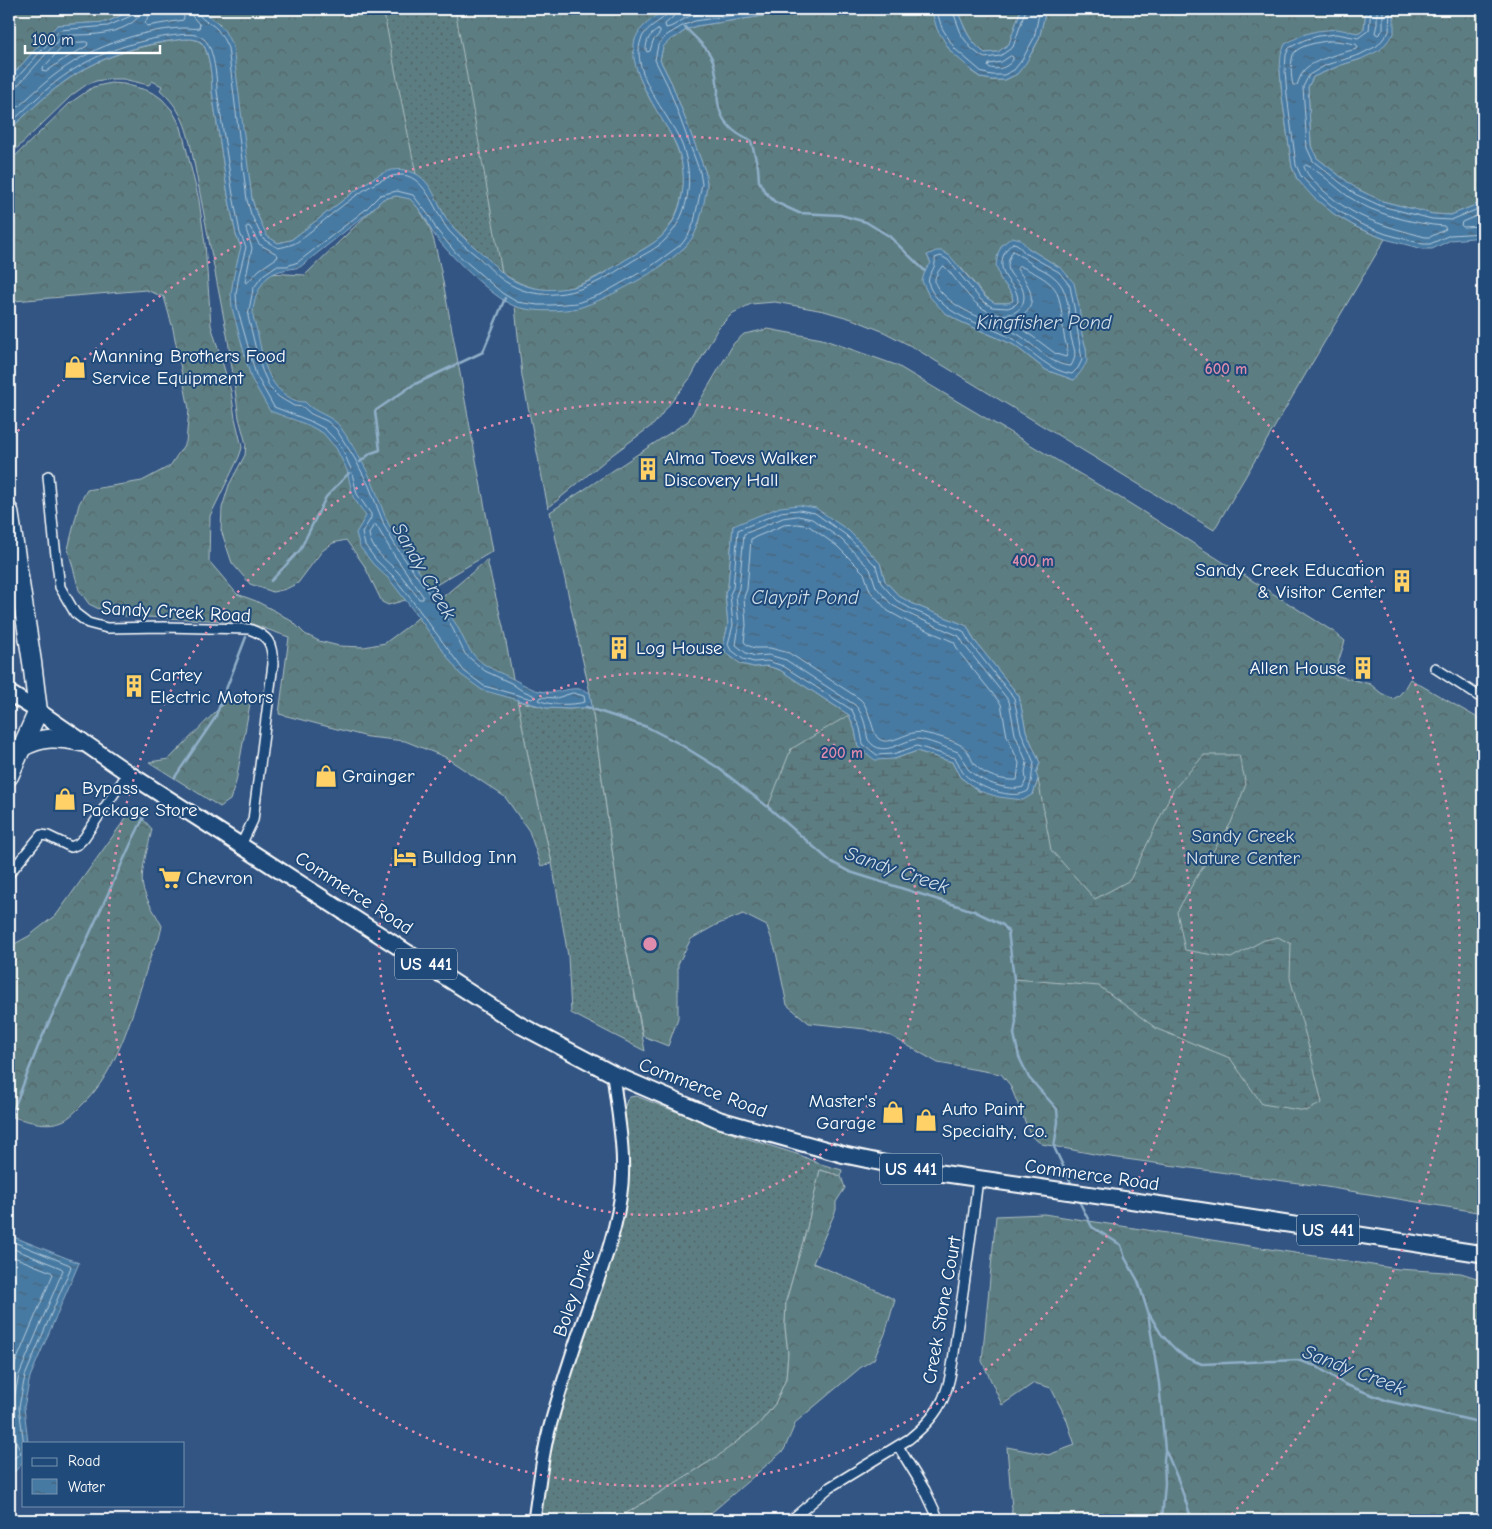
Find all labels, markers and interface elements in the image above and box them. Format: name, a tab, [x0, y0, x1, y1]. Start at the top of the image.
scale bar	[25, 22, 160, 54]
text: 100 m	[32, 31, 74, 49]
water label: Kingfisher Pond	[977, 311, 1113, 334]
place label: Manning Brothers Food Service Equipment	[92, 345, 286, 389]
shop icon: Manning Brothers Food Service Equipment	[62, 354, 88, 380]
text: 600 m	[1205, 360, 1247, 378]
place label: Alma Toevs Walker Discovery Hall	[664, 447, 816, 491]
building icon: Alma Toevs Walker Discovery Hall	[635, 456, 661, 482]
water label: Sandy Creek	[387, 518, 461, 624]
text: 400 m	[1012, 552, 1054, 570]
place label: Sandy Creek Education & Visitor Center	[1195, 559, 1385, 603]
building icon: Sandy Creek Education & Visitor Center	[1389, 568, 1415, 594]
water label: Claypit Pond	[751, 586, 860, 609]
street label: Sandy Creek Road	[100, 597, 252, 627]
building icon: Log House	[606, 635, 632, 661]
place label: Log House	[636, 637, 723, 659]
building icon: Allen House	[1350, 655, 1376, 681]
place label: Allen House	[1249, 657, 1346, 679]
place label: Cartey Electric Motors	[150, 664, 273, 708]
building icon: Cartey Electric Motors	[121, 673, 147, 699]
text: 200 m	[821, 744, 863, 762]
shop icon: Grainger	[313, 763, 339, 789]
place label: Grainger	[342, 765, 415, 787]
place label: Bypass Package Store	[82, 777, 197, 821]
shop icon: Bypass Package Store	[52, 786, 78, 812]
park label: Sandy Creek Nature Center	[1186, 825, 1301, 869]
water label: Sandy Creek	[842, 842, 952, 899]
hotel icon: Bulldog Inn	[392, 844, 418, 870]
place label: Bulldog Inn	[422, 846, 517, 868]
street label: Commerce Road	[291, 847, 417, 939]
supermarket icon: Chevron	[157, 865, 183, 891]
place label: Chevron	[186, 867, 253, 889]
centre of rings	[641, 935, 659, 953]
road number: US 441	[395, 949, 457, 980]
street label: Commerce Road	[636, 1053, 770, 1123]
place label: Master's Garage	[809, 1090, 876, 1134]
place label: Auto Paint Specialty, Co.	[942, 1098, 1047, 1142]
shop icon: Master's Garage	[880, 1099, 906, 1125]
shop icon: Auto Paint Specialty, Co.	[913, 1107, 939, 1133]
road number: US 441	[880, 1154, 942, 1184]
street label: Commerce Road	[1023, 1155, 1161, 1195]
road number: US 441	[1297, 1214, 1359, 1246]
street label: Creek Stone Court	[918, 1234, 966, 1386]
street label: Boley Drive	[549, 1246, 599, 1340]
water label: Sandy Creek	[1299, 1340, 1409, 1400]
legend	[22, 1442, 185, 1506]
text: Road	[68, 1452, 100, 1470]
text: Water	[68, 1478, 105, 1496]

